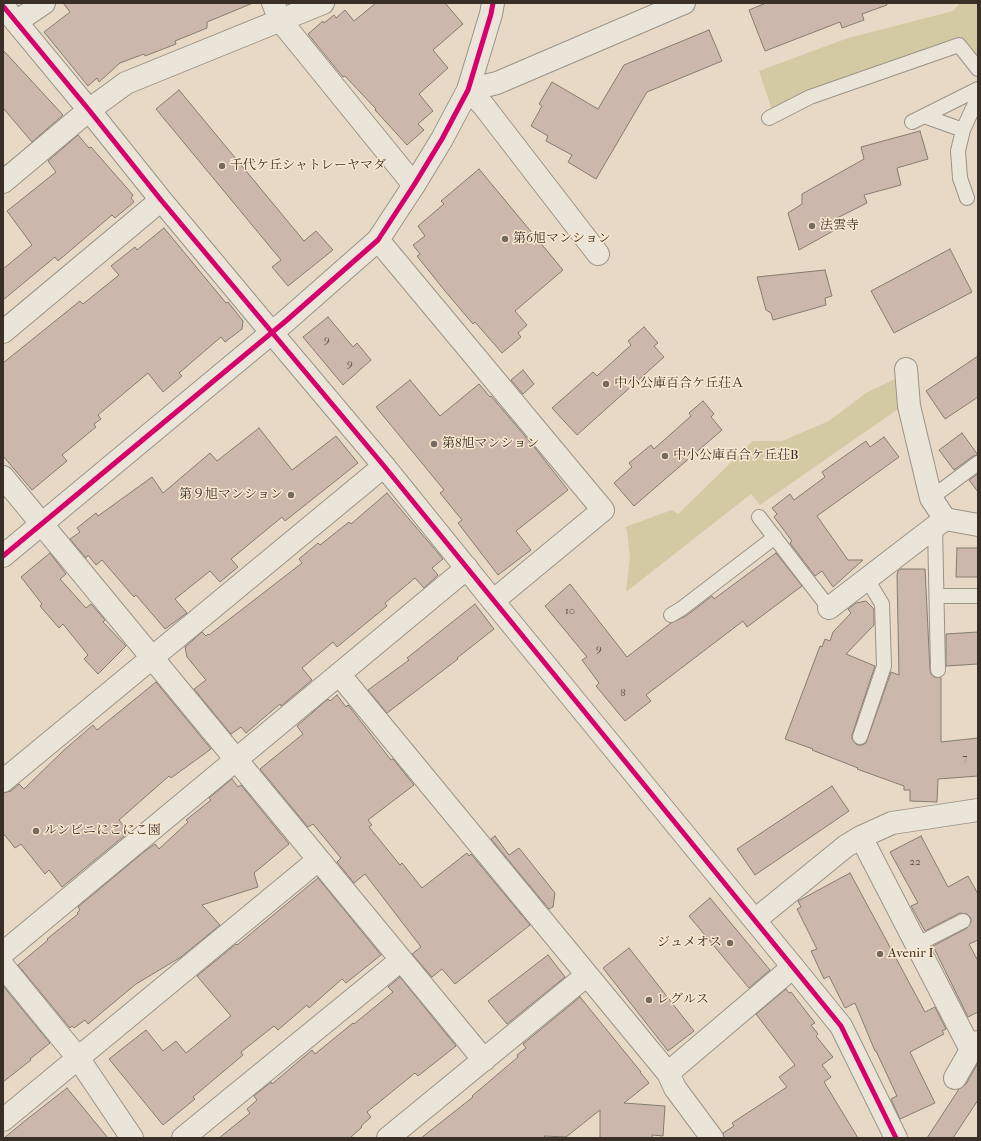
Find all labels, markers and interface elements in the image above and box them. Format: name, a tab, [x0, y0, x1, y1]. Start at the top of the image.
place label: 千代ケ丘シャトレーヤマダ	[230, 158, 386, 174]
marker: 千代ケ丘シャトレーヤマダ	[217, 161, 227, 171]
place label: 法雲寺	[820, 218, 859, 234]
marker: 法雲寺	[807, 221, 817, 231]
place label: 第6旭マンション	[513, 231, 611, 247]
marker: 第6旭マンション	[500, 234, 510, 244]
house number: 9	[324, 333, 330, 347]
house number: 9	[347, 357, 353, 371]
place label: 中小公庫百合ケ丘荘Ａ	[614, 376, 744, 392]
marker: 中小公庫百合ケ丘荘Ａ	[601, 379, 611, 389]
place label: 第8旭マンション	[442, 436, 540, 452]
marker: 第8旭マンション	[429, 439, 439, 449]
place label: 中小公庫百合ケ丘荘B	[673, 448, 798, 464]
marker: 中小公庫百合ケ丘荘B	[660, 451, 670, 461]
place label: 第９旭マンション	[179, 487, 283, 503]
marker: 第９旭マンション	[286, 490, 296, 500]
house number: 10	[565, 604, 575, 618]
house number: 9	[596, 642, 602, 656]
house number: 8	[620, 686, 626, 700]
house number: 7	[962, 751, 968, 765]
place label: ルンビニにこにこ園	[44, 823, 161, 839]
marker: ルンビニにこにこ園	[31, 826, 41, 836]
house number: 22	[909, 855, 921, 869]
place label: ジュメオス	[657, 935, 722, 951]
marker: ジュメオス	[725, 938, 735, 948]
place label: Avenir I	[888, 946, 934, 962]
marker: Avenir I	[875, 949, 885, 959]
place label: レグルス	[657, 992, 709, 1008]
marker: レグルス	[644, 995, 654, 1005]

